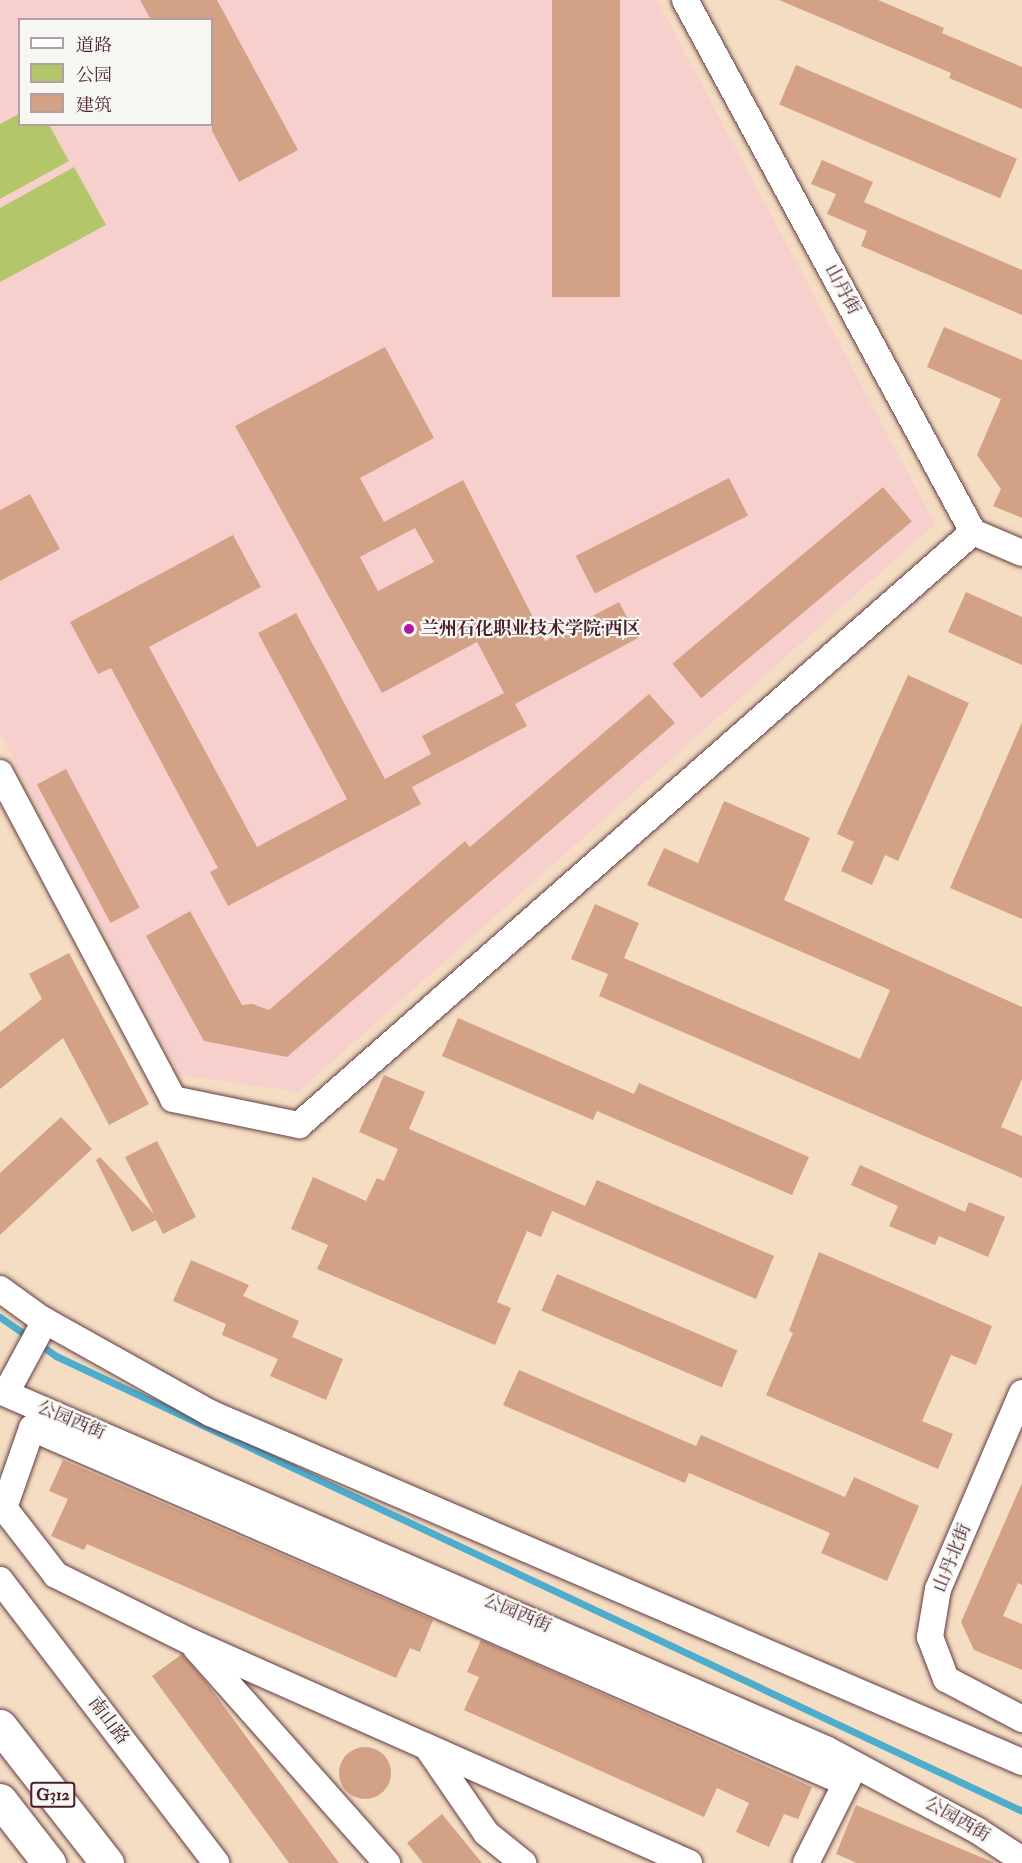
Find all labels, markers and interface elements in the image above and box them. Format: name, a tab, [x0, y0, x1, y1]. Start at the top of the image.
legend	[18, 18, 213, 126]
text: 道路	[76, 34, 112, 57]
text: 公园	[76, 64, 112, 87]
text: 建筑	[76, 94, 112, 117]
street label: 山丹街	[820, 261, 864, 319]
place label: 兰州石化职业技术学院·西区	[421, 618, 641, 640]
marker: 兰州石化职业技术学院·西区	[402, 622, 416, 636]
street label: 公园西街	[34, 1397, 108, 1445]
street label: 山丹北街	[930, 1521, 976, 1595]
street label: 公园西街	[480, 1590, 554, 1638]
street label: 南山路	[83, 1693, 133, 1749]
road number: G312	[29, 1782, 77, 1808]
street label: 公园西街	[920, 1793, 994, 1847]

